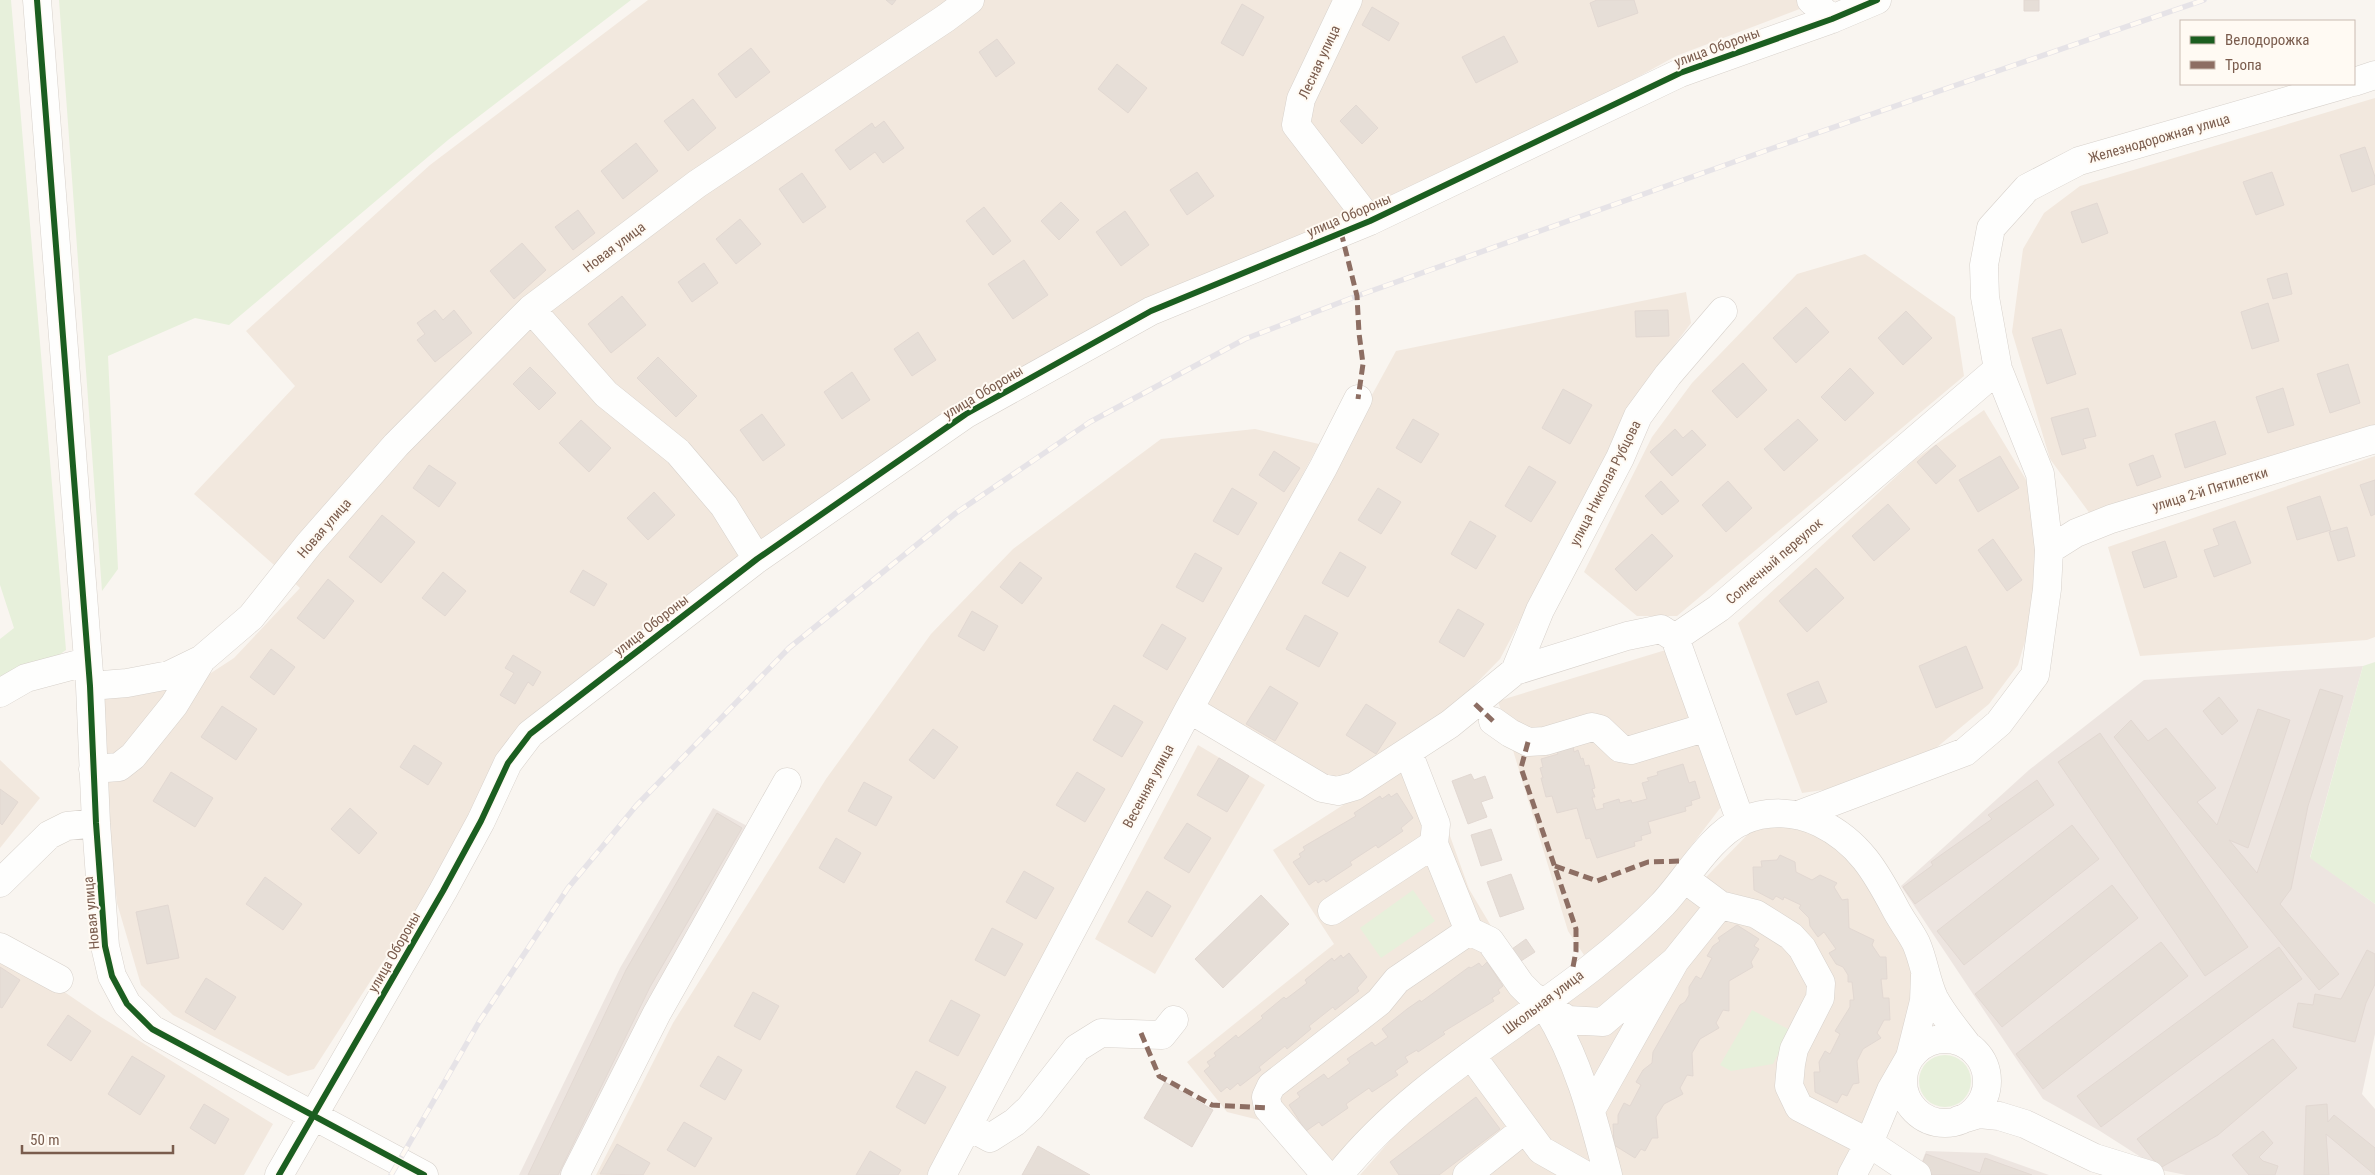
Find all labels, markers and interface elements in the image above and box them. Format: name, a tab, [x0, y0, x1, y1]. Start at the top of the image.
legend	[2180, 20, 2355, 85]
street label: Лесная улица	[1295, 23, 1343, 101]
street label: улица Обороны	[1672, 24, 1762, 70]
text: Велодорожка	[2225, 31, 2310, 49]
text: Тропа	[2225, 56, 2262, 74]
street label: Железнодорожная улица	[2086, 110, 2232, 166]
street label: улица Обороны	[1304, 190, 1394, 240]
street label: Новая улица	[580, 219, 648, 275]
street label: улица Обороны	[940, 362, 1026, 422]
street label: улица Николая Рубцова	[1566, 418, 1644, 548]
street label: улица 2-й Пятилетки	[2150, 464, 2270, 514]
street label: Новая улица	[294, 495, 354, 561]
street label: Солнечный переулок	[1722, 514, 1826, 607]
street label: улица Обороны	[611, 591, 691, 659]
street label: Весенняя улица	[1119, 742, 1177, 830]
street label: Новая улица	[80, 876, 102, 950]
street label: улица Обороны	[365, 909, 423, 995]
street label: Школьная улица	[1500, 967, 1586, 1037]
scale bar	[22, 1122, 174, 1154]
text: 50 m	[30, 1131, 60, 1149]

